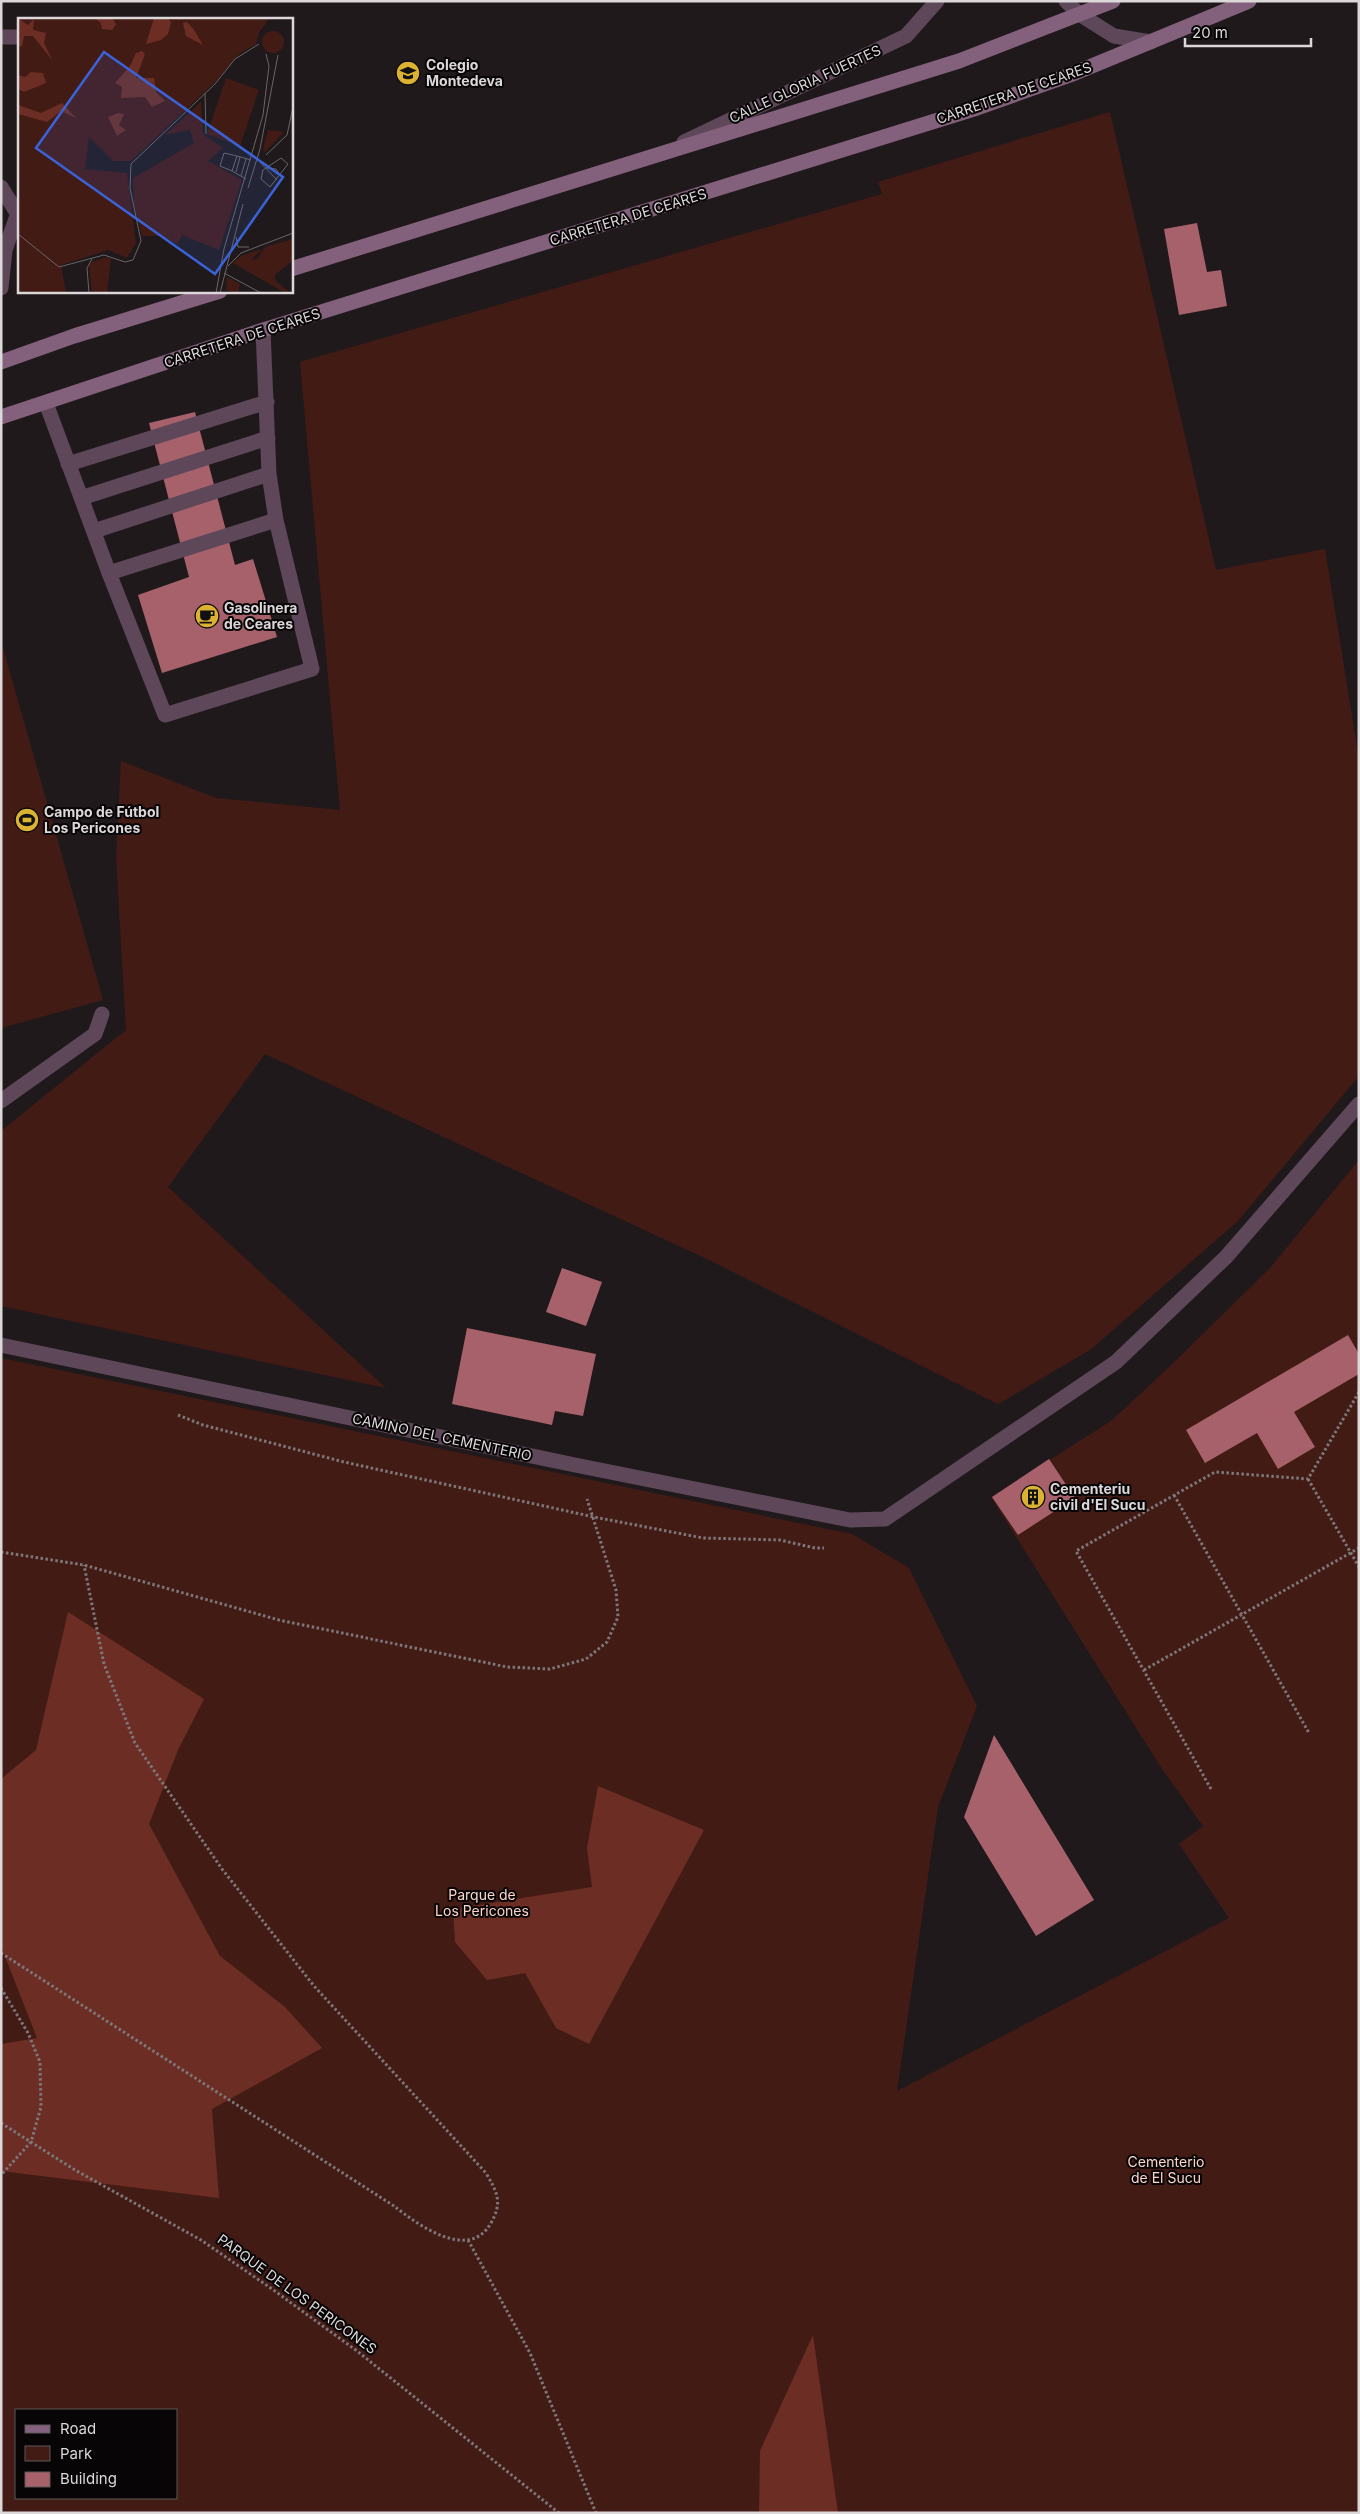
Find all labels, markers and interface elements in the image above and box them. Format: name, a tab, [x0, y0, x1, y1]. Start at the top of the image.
scale bar	[1185, 15, 1311, 47]
inset map	[18, 18, 292, 292]
text: 20 m	[1192, 23, 1228, 42]
street label: CALLE GLORIA FUERTES	[726, 41, 883, 126]
place label: Colegio Montedeva	[426, 56, 503, 89]
street label: CARRETERA DE CEARES	[934, 58, 1094, 127]
school or university icon: Colegio Montedeva	[395, 60, 421, 86]
street label: CARRETERA DE CEARES	[547, 185, 708, 249]
street label: CARRETERA DE CEARES	[162, 304, 322, 371]
place label: Gasolinera de Ceares	[224, 599, 297, 632]
cafe icon: Gasolinera de Ceares	[194, 603, 220, 629]
place label: Campo de Fútbol Los Pericones	[44, 803, 159, 836]
sports icon: Campo de Fútbol Los Pericones	[14, 807, 40, 833]
street label: CAMINO DEL CEMENTERIO	[351, 1409, 533, 1464]
place label: Cementeriu civil d'El Sucu	[1050, 1480, 1145, 1513]
building icon: Cementeriu civil d'El Sucu	[1020, 1484, 1046, 1510]
park label: Parque de Los Pericones	[435, 1886, 529, 1919]
park label: Cementerio de El Sucu	[1128, 2153, 1204, 2186]
street label: PARQUE DE LOS PERICONES	[214, 2230, 380, 2357]
legend	[15, 2409, 178, 2499]
text: Road	[60, 2419, 96, 2438]
text: Park	[60, 2444, 93, 2463]
text: Building	[60, 2469, 117, 2488]

